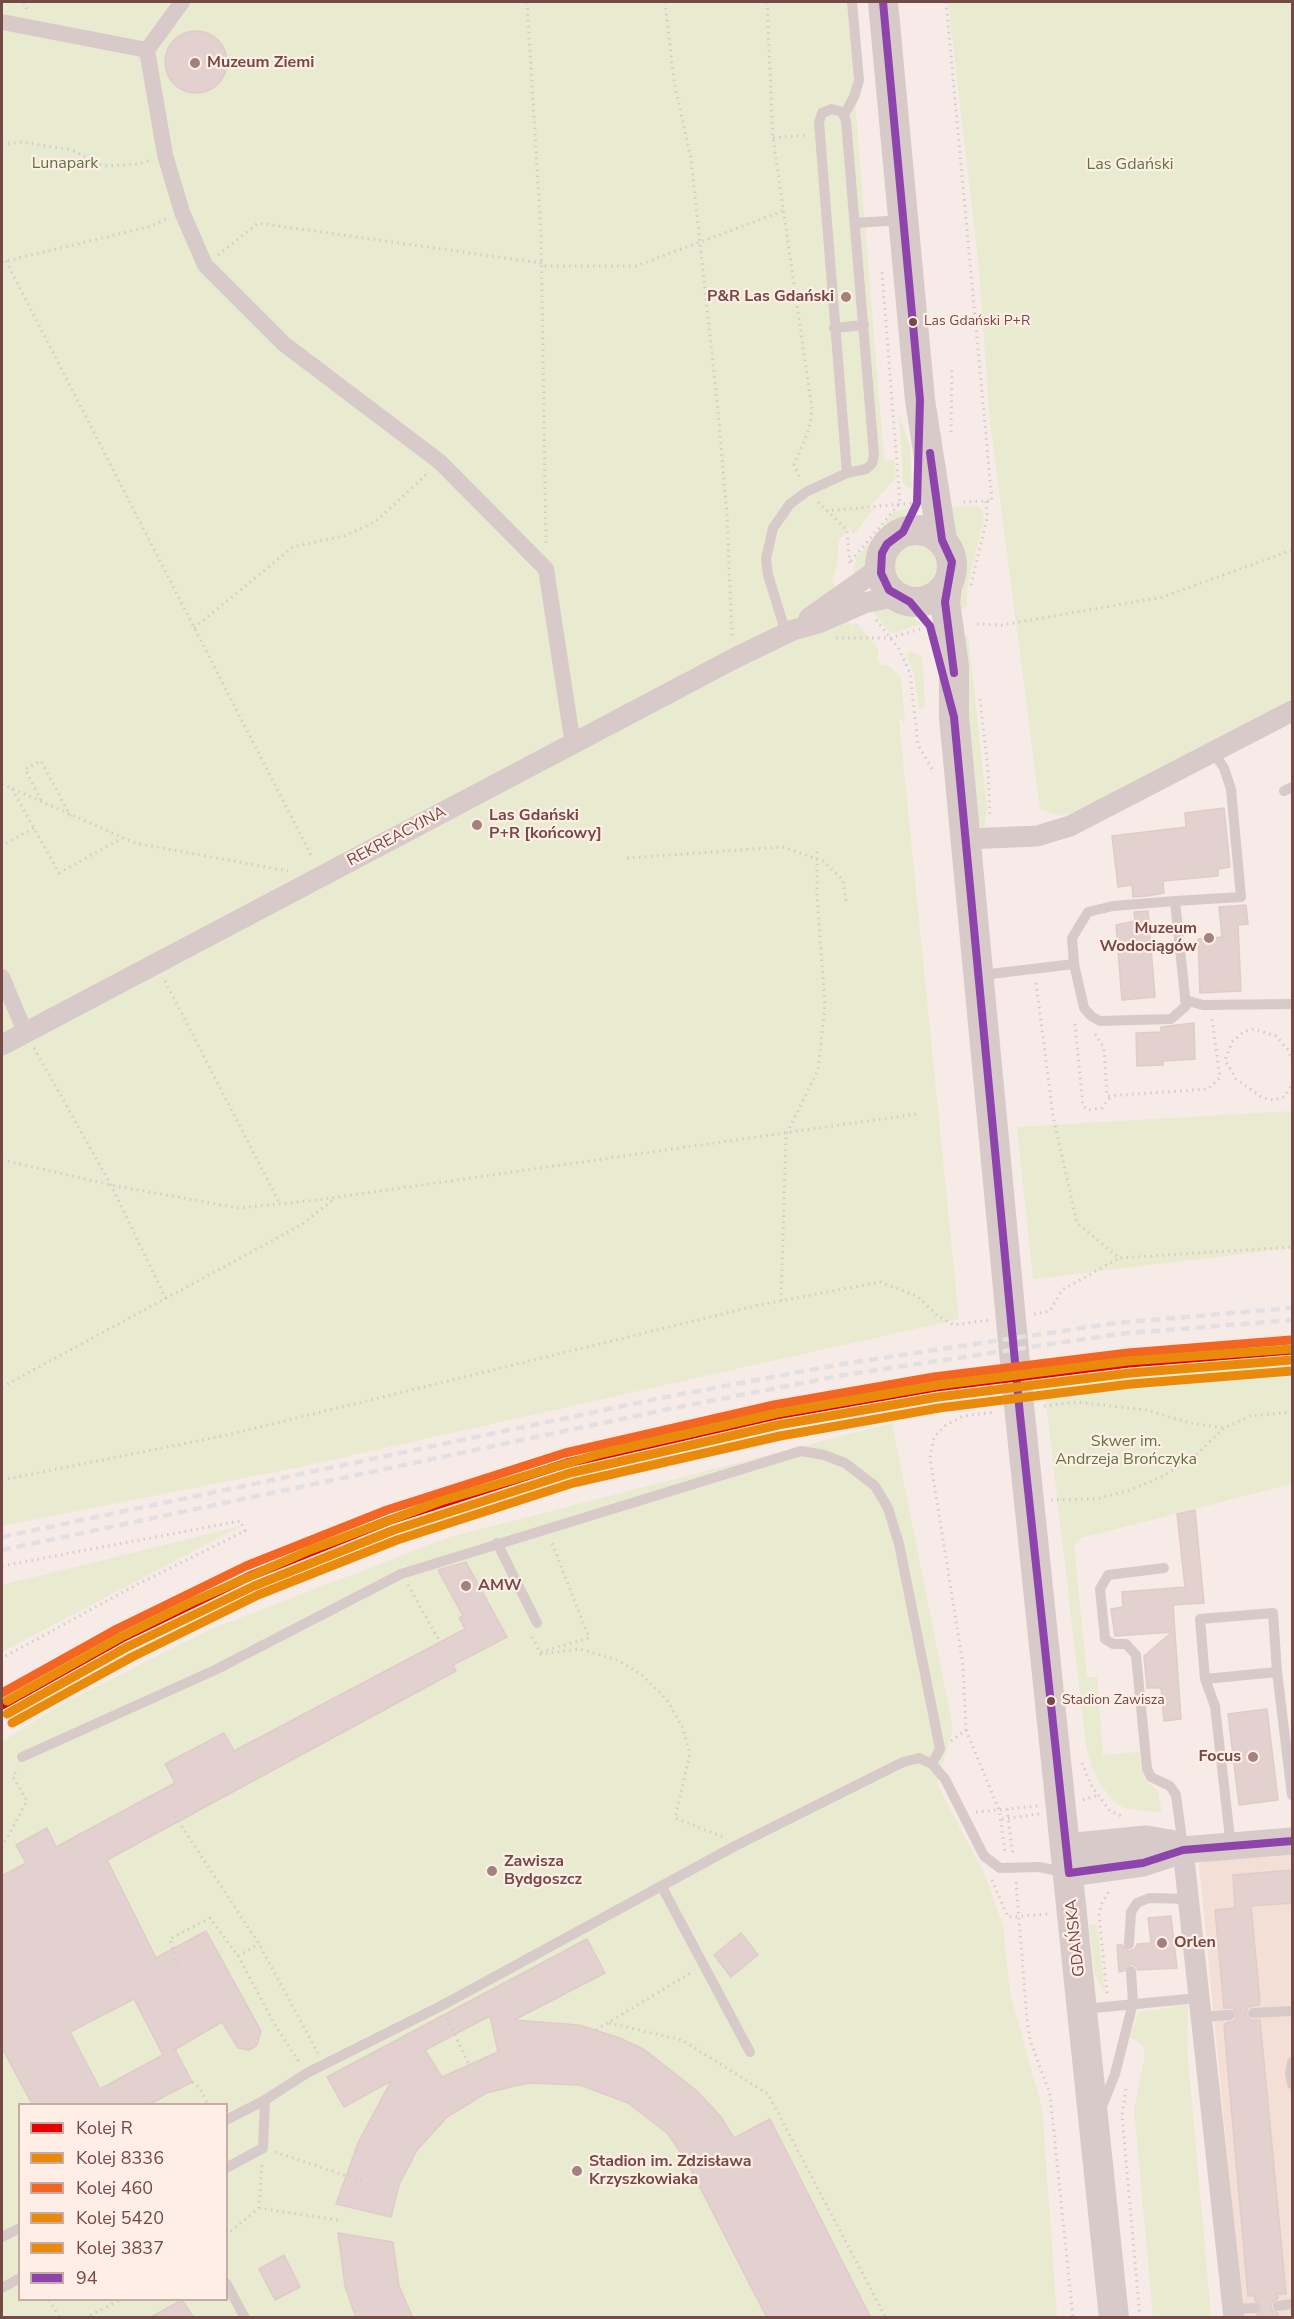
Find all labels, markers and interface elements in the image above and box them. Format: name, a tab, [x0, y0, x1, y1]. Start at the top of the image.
place label: Muzeum Ziemi	[207, 53, 314, 73]
marker: Muzeum Ziemi	[188, 56, 202, 70]
park label: Lunapark	[32, 154, 98, 174]
park label: Las Gdański	[1087, 155, 1173, 175]
place label: P&R Las Gdański	[707, 287, 834, 307]
marker: P&R Las Gdański	[839, 290, 853, 304]
place label: Las Gdański P+R	[924, 314, 1030, 330]
marker: Las Gdański P+R	[907, 316, 919, 328]
street label: REKREACYJNA	[344, 803, 450, 871]
place label: Las Gdański P+R [końcowy]	[489, 806, 602, 844]
marker: Las Gdański P+R [końcowy]	[470, 818, 484, 832]
place label: Muzeum Wodociągów	[1099, 919, 1197, 957]
marker: Muzeum Wodociągów	[1202, 931, 1216, 945]
park label: Skwer im. Andrzeja Brończyka	[1055, 1432, 1197, 1470]
place label: AMW	[478, 1576, 522, 1596]
marker: AMW	[459, 1579, 473, 1593]
place label: Stadion Zawisza	[1062, 1693, 1165, 1709]
marker: Stadion Zawisza	[1045, 1695, 1057, 1707]
place label: Focus	[1198, 1747, 1241, 1767]
marker: Focus	[1246, 1750, 1260, 1764]
place label: Zawisza Bydgoszcz	[504, 1852, 582, 1890]
marker: Zawisza Bydgoszcz	[485, 1864, 499, 1878]
street label: GDAŃSKA	[1062, 1898, 1090, 1978]
place label: Orlen	[1174, 1933, 1216, 1953]
marker: Orlen	[1155, 1936, 1169, 1950]
legend	[18, 2103, 228, 2301]
text: Kolej R	[76, 2116, 133, 2140]
text: Kolej 8336	[76, 2146, 164, 2170]
place label: Stadion im. Zdzisława Krzyszkowiaka	[589, 2152, 751, 2190]
marker: Stadion im. Zdzisława Krzyszkowiaka	[570, 2164, 584, 2178]
text: Kolej 460	[76, 2176, 153, 2200]
text: Kolej 5420	[76, 2206, 164, 2230]
text: Kolej 3837	[76, 2236, 164, 2260]
text: 94	[76, 2266, 98, 2290]

